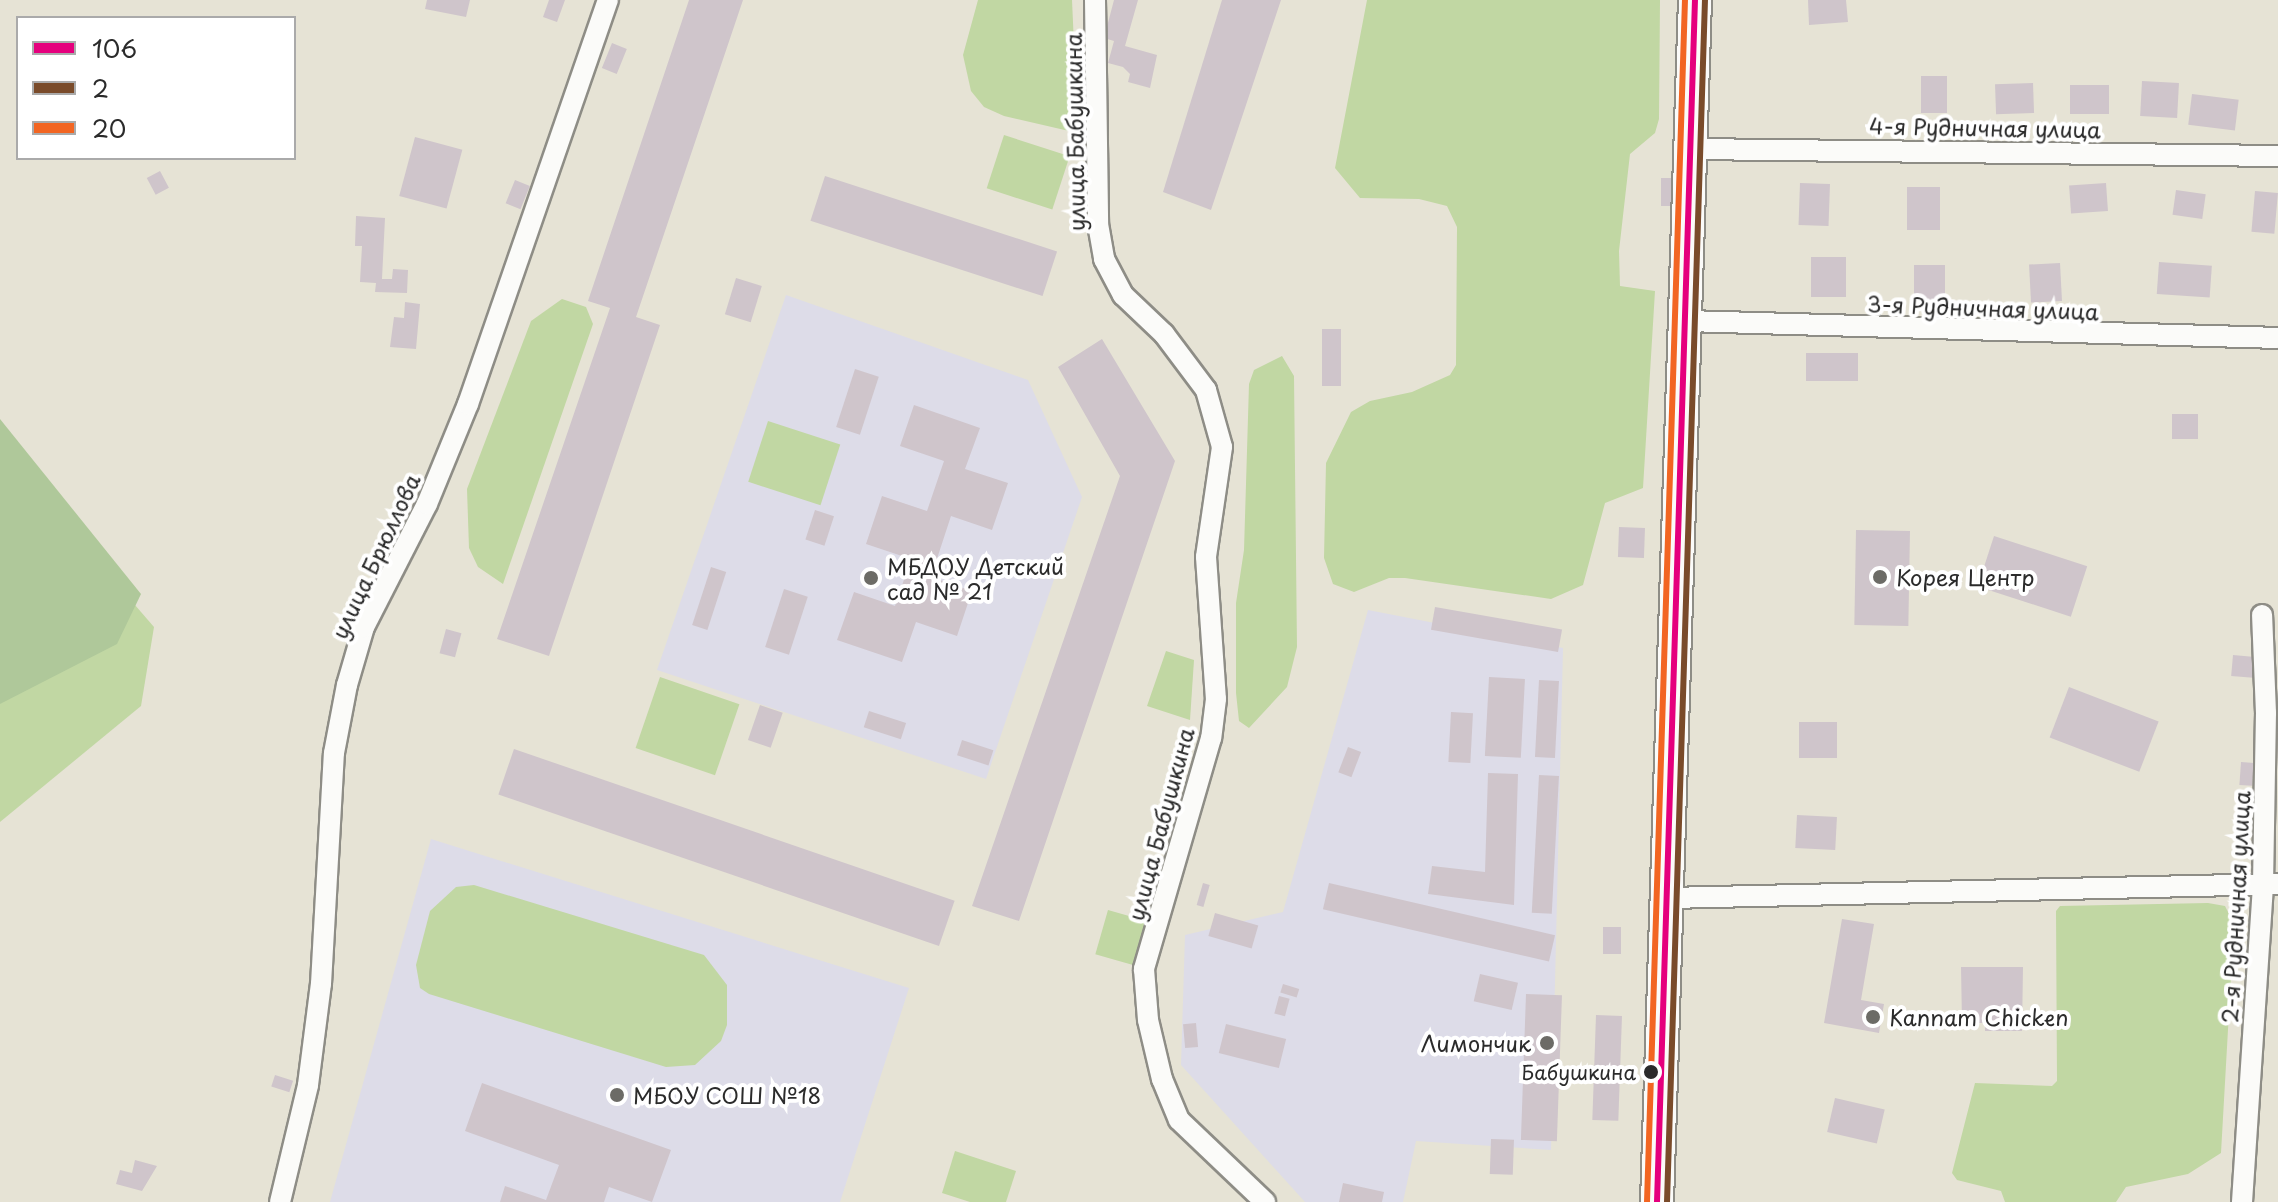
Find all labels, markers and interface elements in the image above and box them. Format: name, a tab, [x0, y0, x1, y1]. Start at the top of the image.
legend	[16, 16, 296, 160]
text: 106	[92, 30, 137, 66]
street label: улица Бабушкина	[1059, 32, 1089, 232]
text: 2	[92, 70, 109, 106]
text: 20	[92, 110, 126, 146]
street label: 4-я Рудничная улица	[1868, 112, 2102, 142]
street label: 3-я Рудничная улица	[1866, 290, 2100, 324]
street label: улица Брюллова	[325, 469, 425, 643]
place label: МБДОУ Детский сад № 21	[887, 552, 1065, 604]
place label: Корея Центр	[1896, 564, 2034, 590]
marker: Корея Центр	[1871, 568, 1889, 586]
marker: МБДОУ Детский сад № 21	[862, 569, 880, 587]
street label: улица Бабушкина	[1121, 724, 1199, 924]
street label: 2-я Рудничная улица	[2216, 789, 2254, 1025]
place label: Kannam Chicken	[1889, 1004, 2069, 1030]
marker: Kannam Chicken	[1864, 1008, 1882, 1026]
place label: Лимончик	[1421, 1030, 1531, 1056]
marker: Лимончик	[1538, 1034, 1556, 1052]
place label: Бабушкина	[1522, 1060, 1636, 1084]
marker: Бабушкина	[1643, 1064, 1659, 1080]
place label: МБОУ СОШ №18	[633, 1082, 824, 1108]
marker: МБОУ СОШ №18	[608, 1086, 626, 1104]

